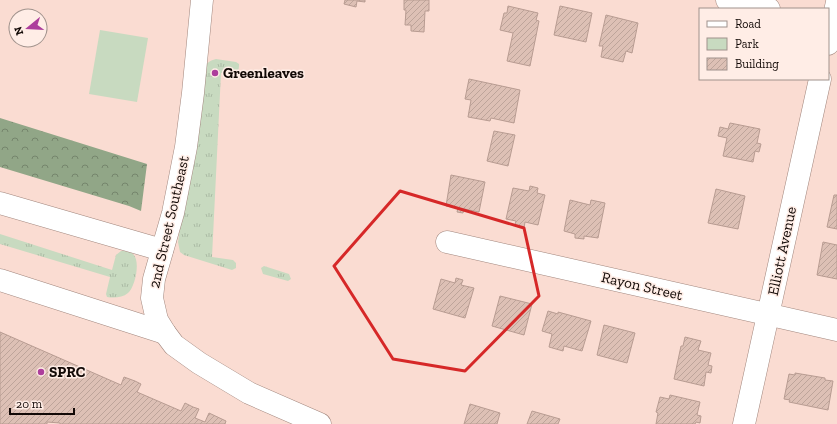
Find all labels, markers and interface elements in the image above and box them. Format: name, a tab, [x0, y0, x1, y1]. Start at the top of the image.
north arrow	[8, 8, 48, 48]
legend	[699, 8, 829, 80]
text: Road	[735, 17, 761, 31]
text: N	[11, 24, 26, 37]
text: Park	[735, 37, 760, 51]
text: Building	[735, 57, 779, 71]
place label: Greenleaves	[223, 64, 304, 82]
marker: Greenleaves	[210, 68, 220, 78]
street label: 2nd Street Southeast	[145, 154, 193, 290]
street label: Elliott Avenue	[764, 205, 800, 297]
street label: Rayon Street	[600, 268, 685, 304]
place label: SPRC	[49, 363, 86, 381]
marker: SPRC	[36, 367, 46, 377]
scale bar	[10, 390, 74, 416]
text: 20 m	[16, 397, 43, 411]

